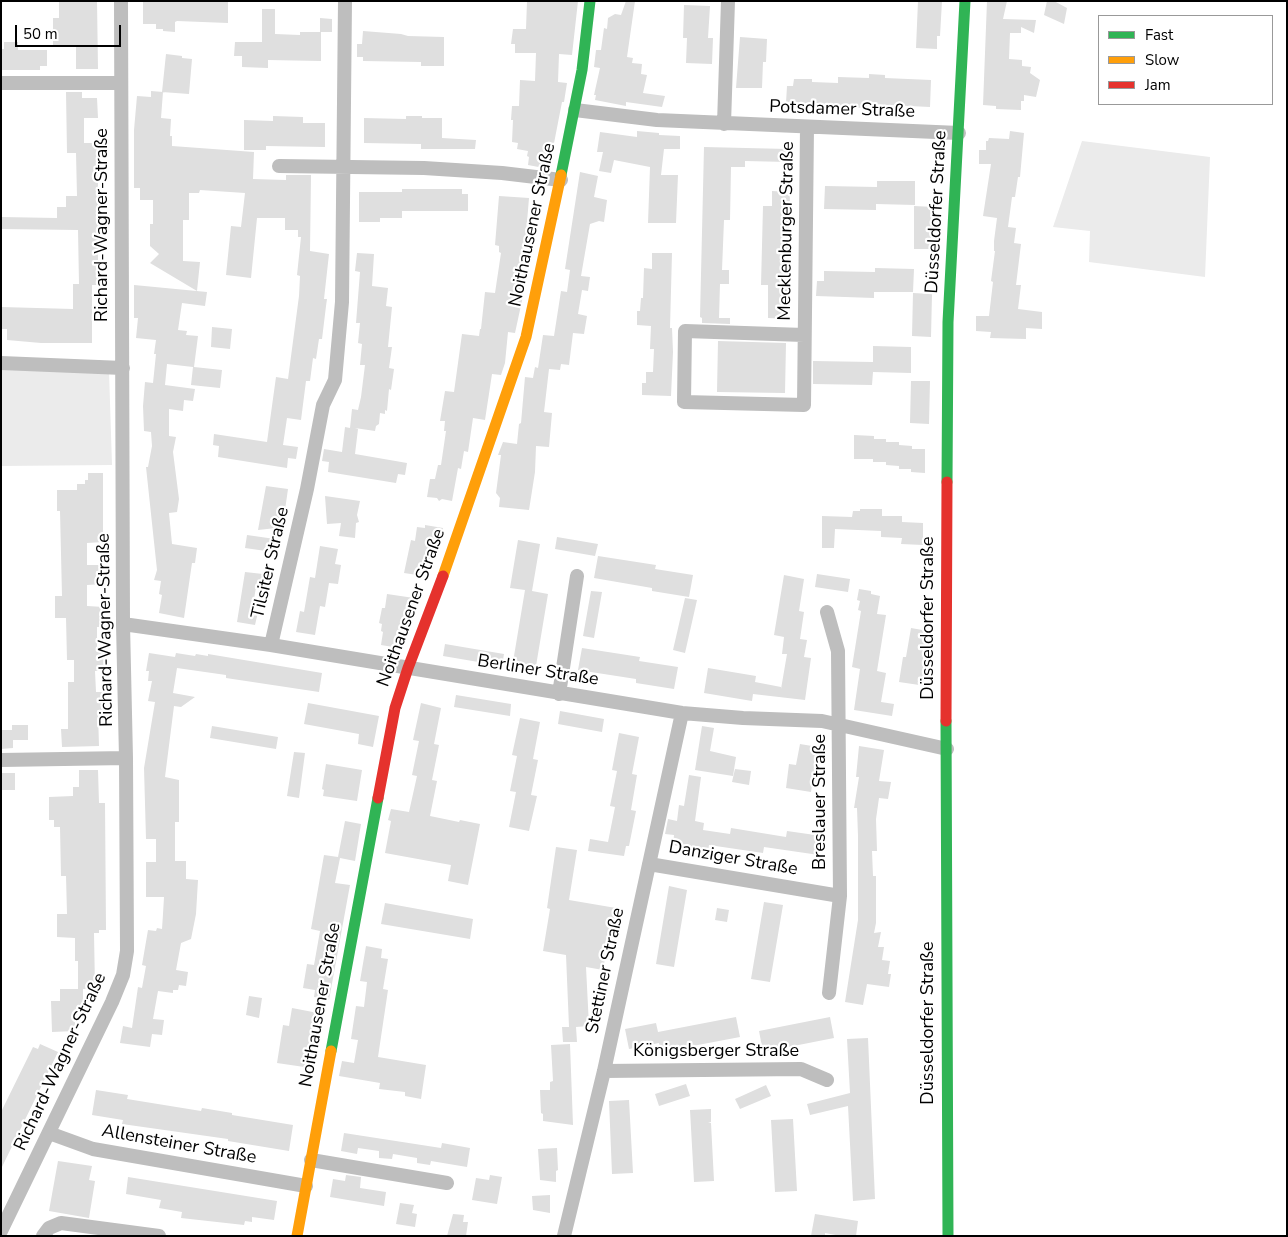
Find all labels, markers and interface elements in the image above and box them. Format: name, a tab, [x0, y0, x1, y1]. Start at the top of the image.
scale bar	[18, 15, 124, 47]
legend	[1098, 15, 1273, 105]
text: 50 m	[23, 24, 58, 44]
text: Fast	[1145, 25, 1173, 45]
text: Slow	[1145, 50, 1179, 70]
text: Jam	[1145, 75, 1171, 95]
street label: Potsdamer Straße	[769, 97, 915, 123]
street label: Richard-Wagner-Straße	[92, 128, 114, 322]
street label: Düsseldorfer Straße	[922, 130, 952, 294]
street label: Noithausener Straße	[505, 141, 561, 309]
street label: Mecklenburger Straße	[775, 141, 799, 321]
street label: Tilsiter Straße	[248, 505, 294, 621]
street label: Noithausener Straße	[373, 526, 451, 690]
street label: Richard-Wagner-Straße	[94, 533, 118, 727]
street label: Düsseldorfer Straße	[918, 536, 940, 700]
street label: Berliner Straße	[476, 651, 600, 691]
street label: Breslauer Straße	[810, 734, 832, 870]
street label: Danziger Straße	[667, 837, 799, 881]
street label: Stettiner Straße	[582, 906, 630, 1036]
street label: Noithausener Straße	[296, 921, 346, 1089]
street label: Düsseldorfer Straße	[918, 941, 940, 1105]
street label: Richard-Wagner-Straße	[10, 970, 112, 1154]
street label: Königsberger Straße	[633, 1041, 799, 1063]
street label: Allensteiner Straße	[100, 1121, 258, 1169]

